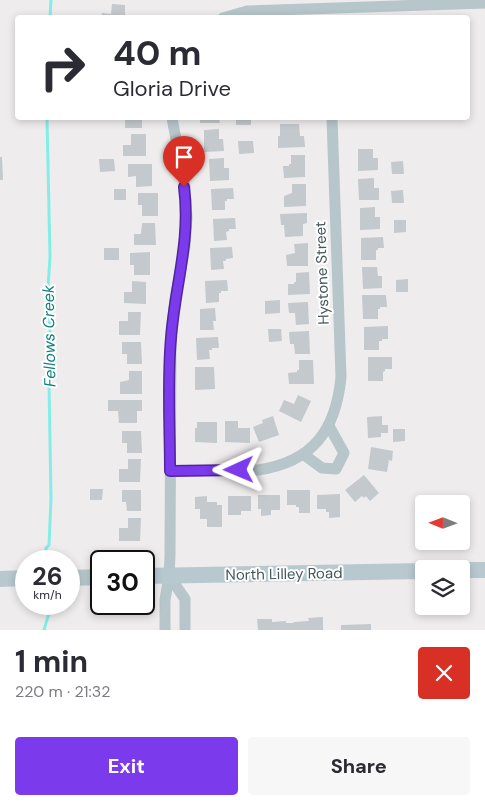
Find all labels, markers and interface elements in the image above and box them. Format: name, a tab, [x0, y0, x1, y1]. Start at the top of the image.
text: 40 m	[113, 30, 202, 76]
icon: right	[30, 35, 95, 100]
text: Gloria Drive	[113, 74, 231, 103]
pin	[163, 136, 205, 187]
icon: arrive	[170, 143, 198, 171]
street label: Hystone Street	[310, 221, 334, 325]
water label: Fellows Creek	[38, 284, 60, 387]
position arrow	[212, 443, 264, 495]
north arrow	[415, 495, 470, 550]
map controls	[415, 495, 470, 615]
speed limit sign: 30	[90, 550, 155, 615]
text: 26	[32, 560, 63, 593]
button: layers	[415, 560, 470, 615]
street label: North Lilley Road	[225, 563, 343, 585]
text: km/h	[33, 587, 62, 603]
text: 1 min	[15, 642, 88, 681]
button: close	[418, 647, 470, 699]
text: 220 m · 21:32	[15, 681, 111, 702]
button: Exit	[15, 737, 238, 795]
button: Share	[248, 737, 470, 795]

